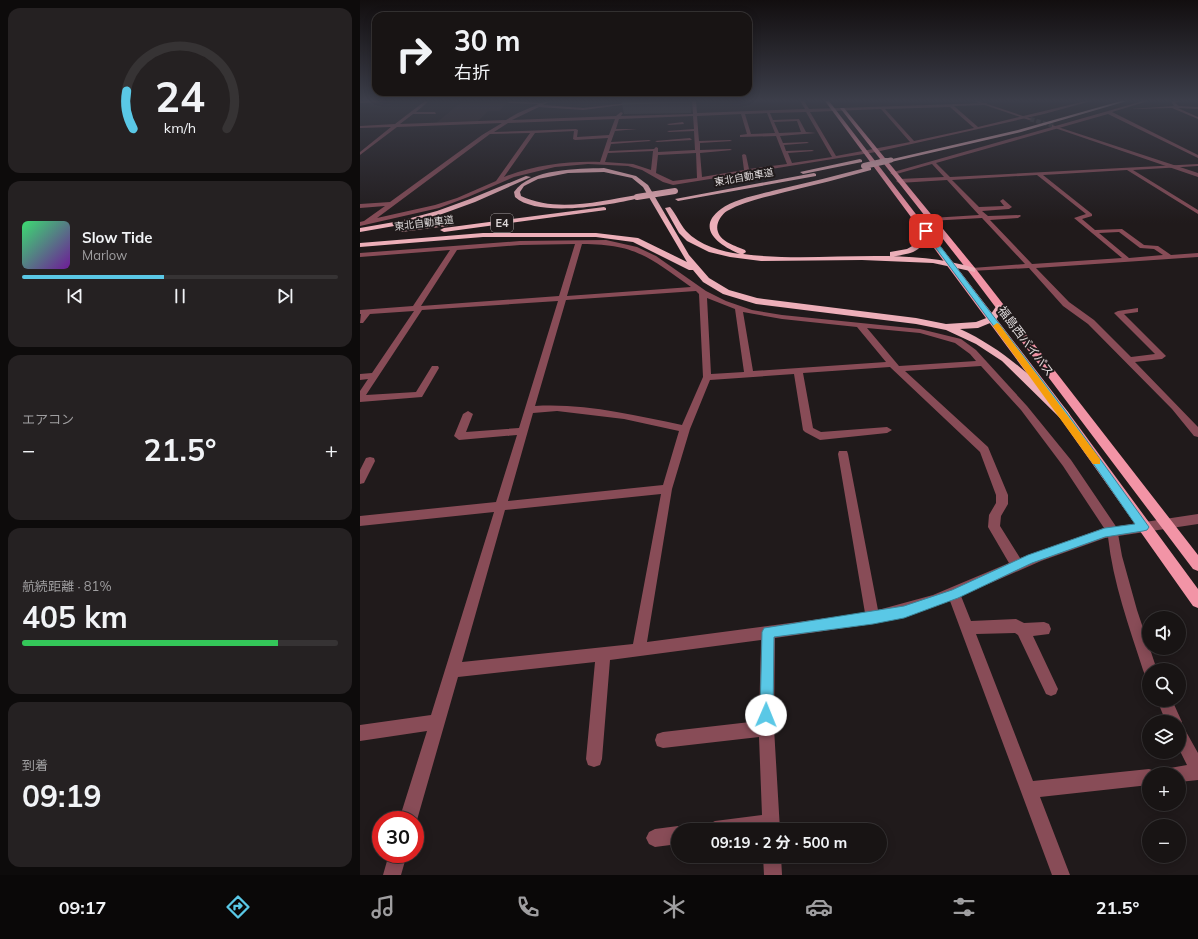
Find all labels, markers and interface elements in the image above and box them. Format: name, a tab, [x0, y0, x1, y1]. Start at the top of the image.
text: 30 m	[454, 23, 520, 58]
icon: right	[388, 28, 440, 80]
text: 右折	[454, 61, 490, 84]
text: 24	[155, 70, 205, 122]
text: km/h	[164, 118, 196, 136]
street label: 東北自動車道	[713, 165, 775, 189]
street label: 東北自動車道	[393, 213, 455, 233]
road number: E4	[491, 214, 513, 232]
pin	[909, 214, 943, 248]
icon: arrive	[915, 220, 937, 242]
text: Slow Tide	[82, 228, 152, 247]
text: Marlow	[82, 247, 127, 263]
icon: previous	[64, 285, 86, 307]
icon: pause	[169, 285, 191, 307]
icon: next	[274, 285, 296, 307]
street label: 福島西バイパス	[995, 303, 1057, 379]
text: エアコン	[22, 411, 74, 427]
text: 21.5°	[144, 431, 216, 469]
text: −	[22, 436, 35, 464]
text: +	[325, 436, 338, 464]
text: 航続距離 · 81%	[22, 578, 112, 594]
text: 405 km	[22, 598, 128, 636]
map controls	[1142, 611, 1186, 863]
button: sound	[1142, 611, 1186, 655]
button: search	[1142, 663, 1186, 707]
position arrow	[745, 694, 787, 736]
button: layers	[1142, 715, 1186, 759]
text: 到着	[22, 757, 48, 773]
button: +	[1142, 767, 1186, 811]
text: 09:19	[22, 777, 101, 815]
speed limit sign: 30	[372, 811, 424, 863]
button: −	[1142, 819, 1186, 863]
text: 09:19 · 2 分 · 500 m	[711, 833, 847, 852]
icon: directions	[224, 893, 252, 921]
icon: music	[369, 893, 397, 921]
icon: phone	[514, 893, 542, 921]
icon: climate	[660, 893, 688, 921]
icon: car	[805, 893, 833, 921]
icon: filters	[950, 893, 978, 921]
text: 09:17	[59, 896, 106, 919]
text: 21.5°	[1096, 896, 1139, 919]

